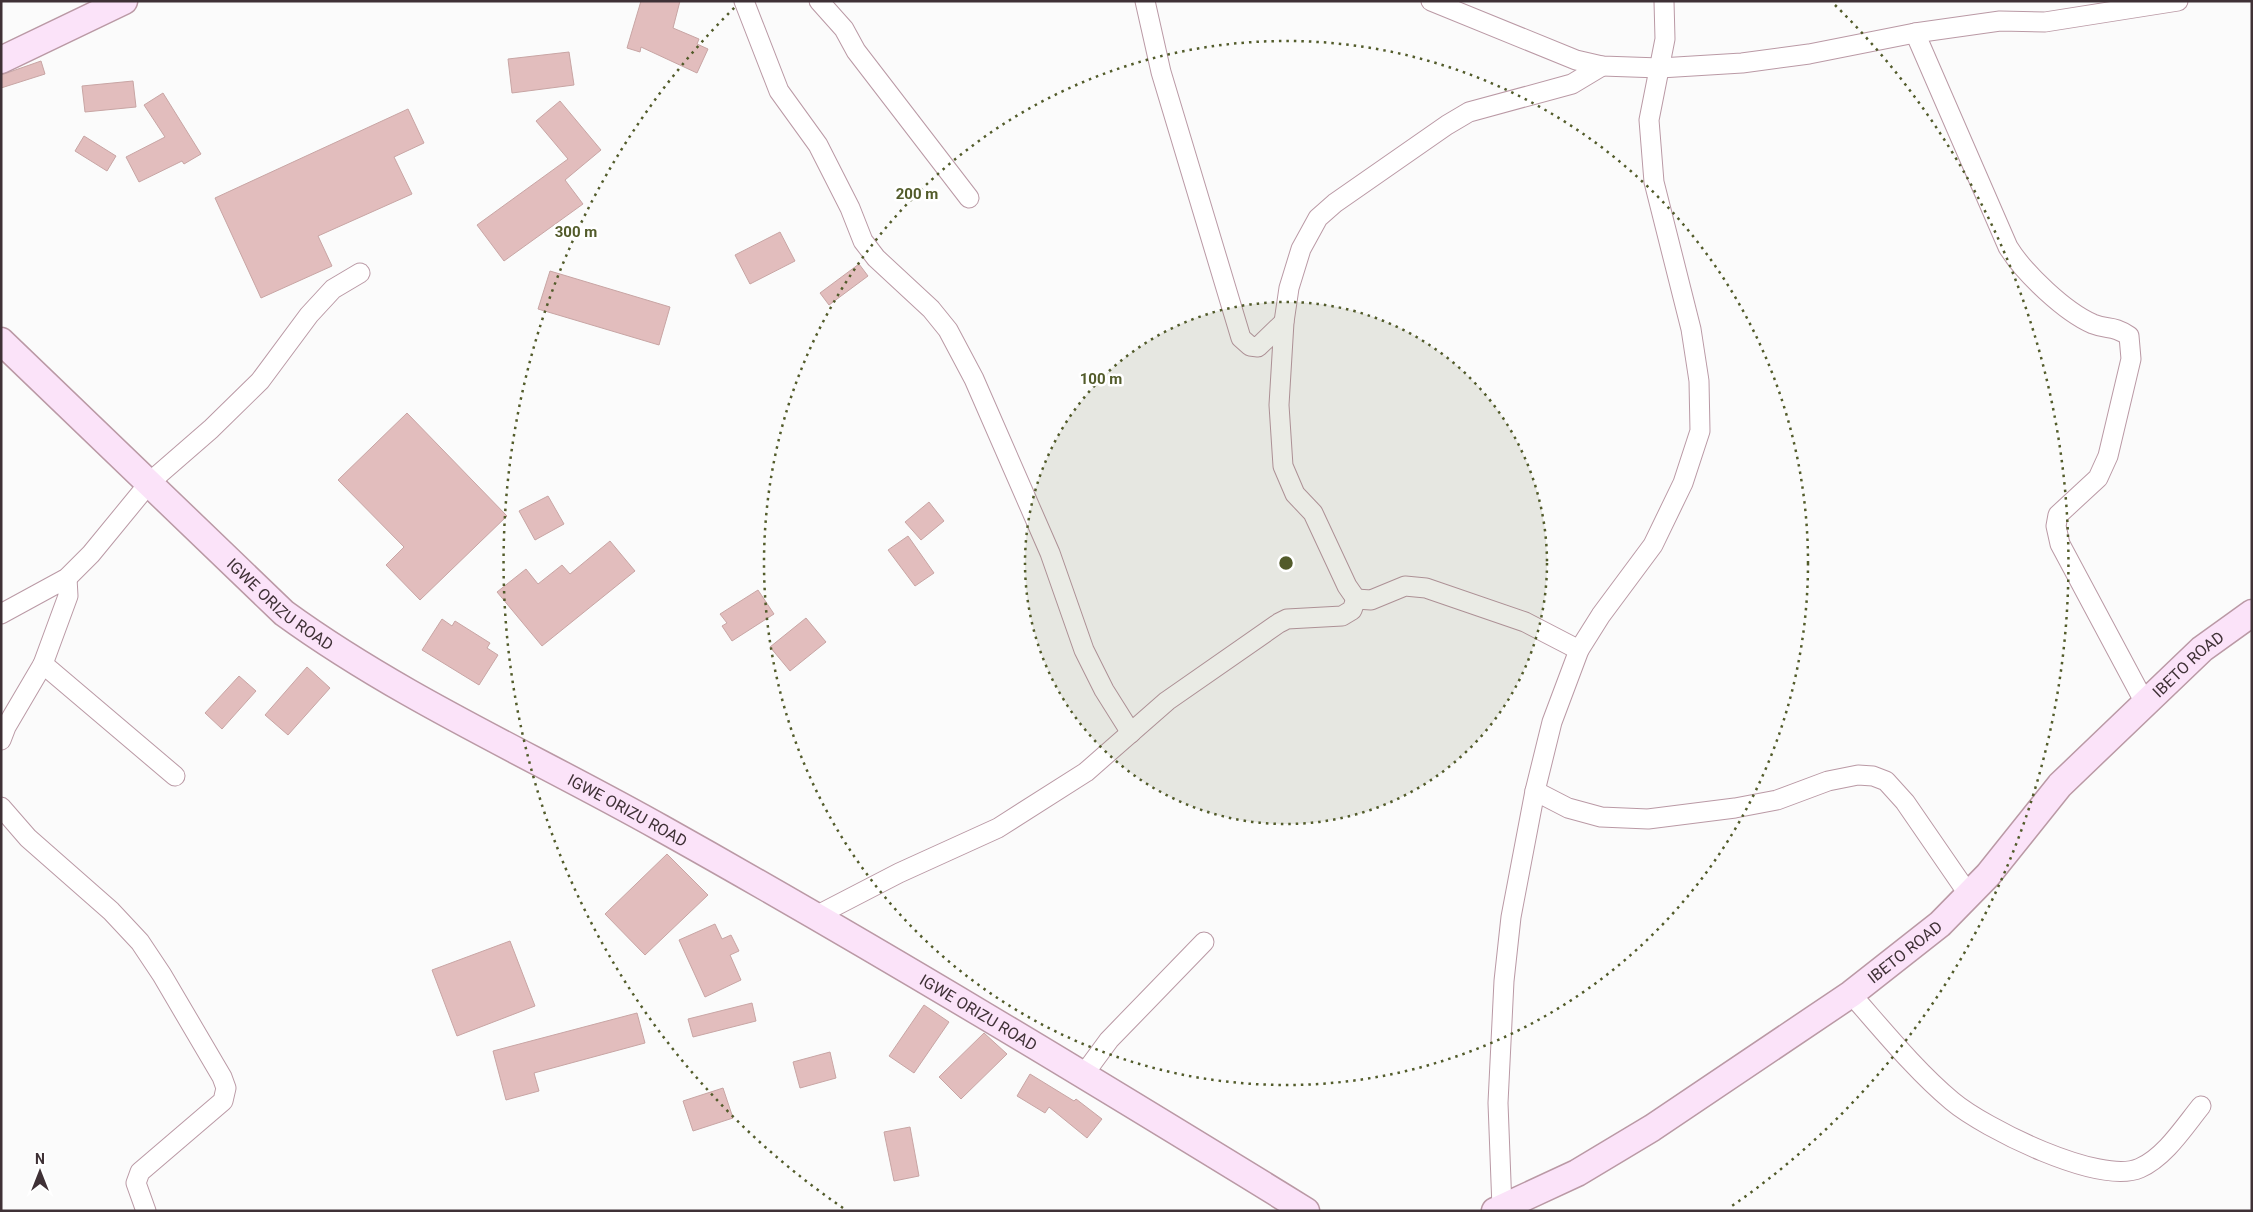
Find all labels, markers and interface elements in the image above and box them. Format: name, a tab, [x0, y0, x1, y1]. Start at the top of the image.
text: 200 m	[896, 185, 938, 203]
text: 300 m	[555, 223, 597, 241]
text: 100 m	[1080, 370, 1122, 388]
street label: IGWE ORIZU ROAD	[223, 554, 337, 654]
centre of rings	[1277, 554, 1295, 572]
street label: IBETO ROAD	[2148, 627, 2227, 701]
street label: IGWE ORIZU ROAD	[565, 770, 691, 850]
street label: IBETO ROAD	[1864, 917, 1946, 987]
street label: IGWE ORIZU ROAD	[916, 970, 1041, 1055]
north arrow	[15, 1147, 65, 1197]
text: N	[35, 1151, 45, 1167]

